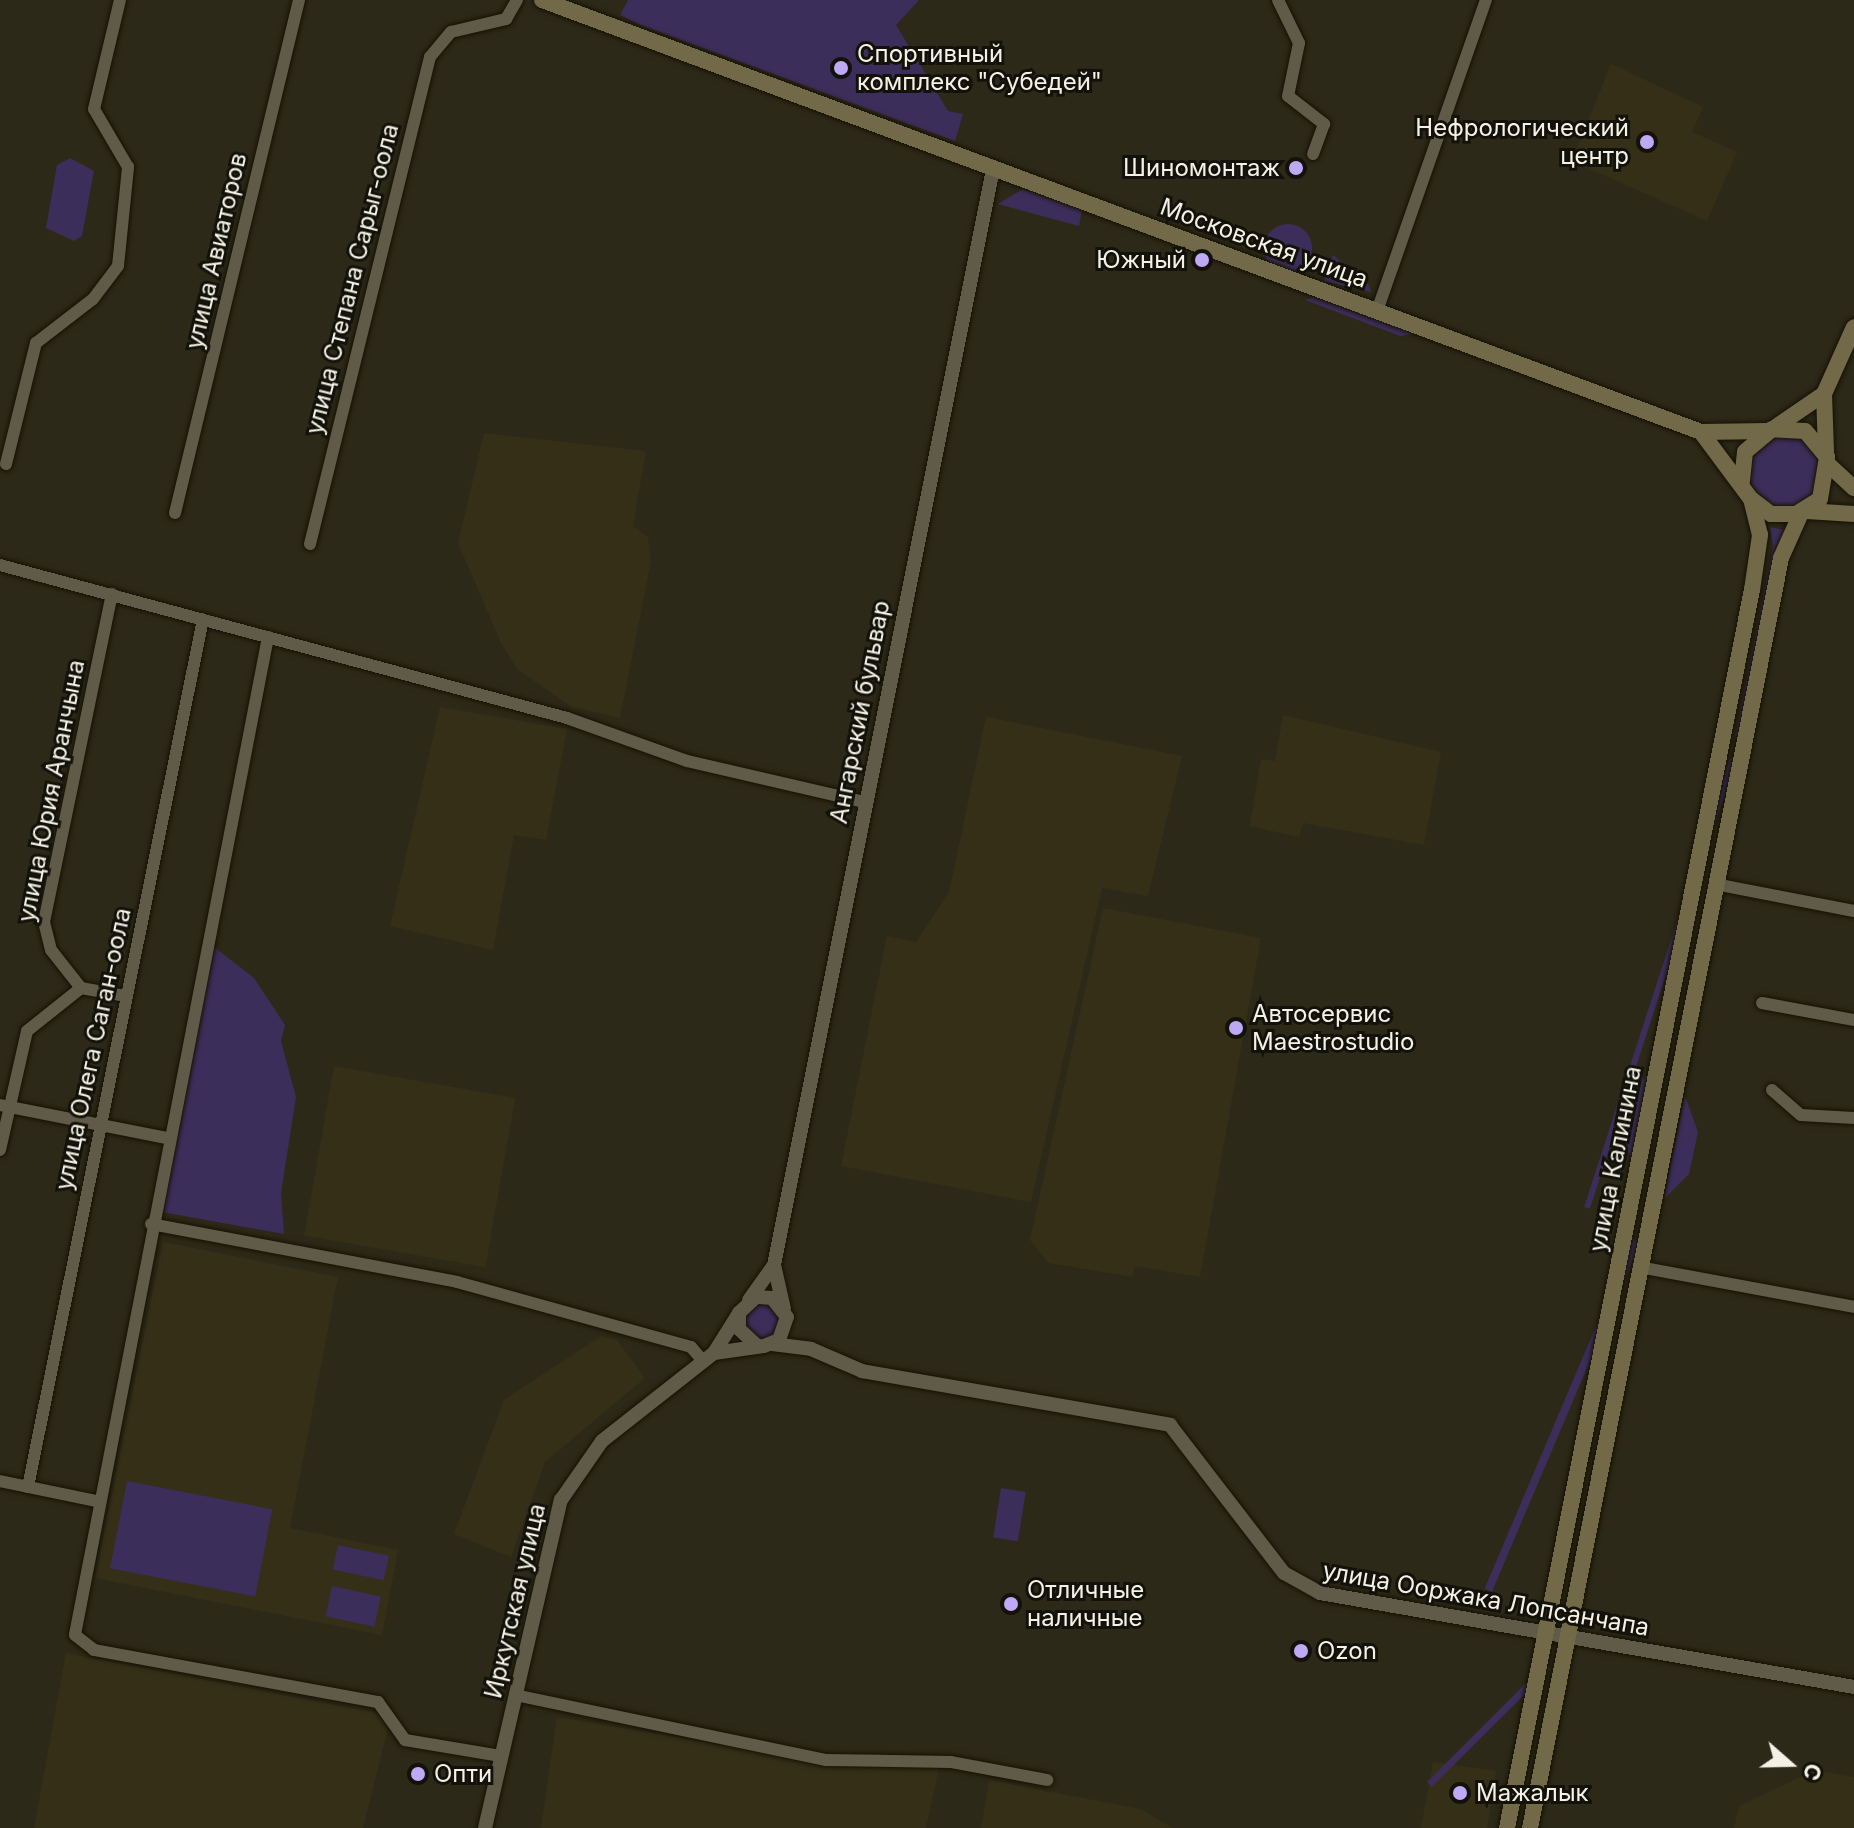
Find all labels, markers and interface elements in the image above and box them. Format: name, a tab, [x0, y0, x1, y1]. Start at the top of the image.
place label: Спортивный комплекс "Субедей"	[857, 40, 1102, 96]
marker: Спортивный комплекс "Субедей"	[832, 59, 850, 77]
place label: Нефрологический центр	[1415, 114, 1629, 170]
street label: улица Степана Сарыг-оола	[299, 121, 405, 437]
marker: Нефрологический центр	[1636, 131, 1658, 153]
street label: улица Авиаторов	[179, 150, 253, 352]
place label: Шиномонтаж	[1123, 154, 1280, 182]
marker: Шиномонтаж	[1287, 159, 1305, 177]
street label: Московская улица	[1156, 192, 1372, 294]
place label: Южный	[1096, 246, 1186, 274]
marker: Южный	[1193, 251, 1211, 269]
street label: Ангарский бульвар	[824, 598, 896, 826]
street label: улица Юрия Аранчына	[11, 657, 91, 925]
street label: улица Олега Саган-оола	[49, 905, 137, 1193]
place label: Автосервис Maestrostudio	[1252, 1000, 1414, 1056]
marker: Автосервис Maestrostudio	[1227, 1019, 1245, 1037]
street label: улица Калинина	[1583, 1064, 1647, 1254]
street label: Иркутская улица	[479, 1501, 551, 1701]
street label: улица Ооржака Лопсанчапа	[1321, 1556, 1651, 1642]
place label: Отличные наличные	[1027, 1576, 1144, 1632]
marker: Отличные наличные	[1002, 1595, 1020, 1613]
place label: Ozon	[1317, 1637, 1377, 1665]
marker: Ozon	[1292, 1642, 1310, 1660]
north arrow	[1750, 1724, 1830, 1804]
place label: Опти	[434, 1760, 492, 1788]
text: С	[1798, 1760, 1828, 1784]
marker: Опти	[409, 1765, 427, 1783]
place label: Мажалык	[1476, 1779, 1589, 1807]
marker: Мажалык	[1451, 1784, 1469, 1802]

